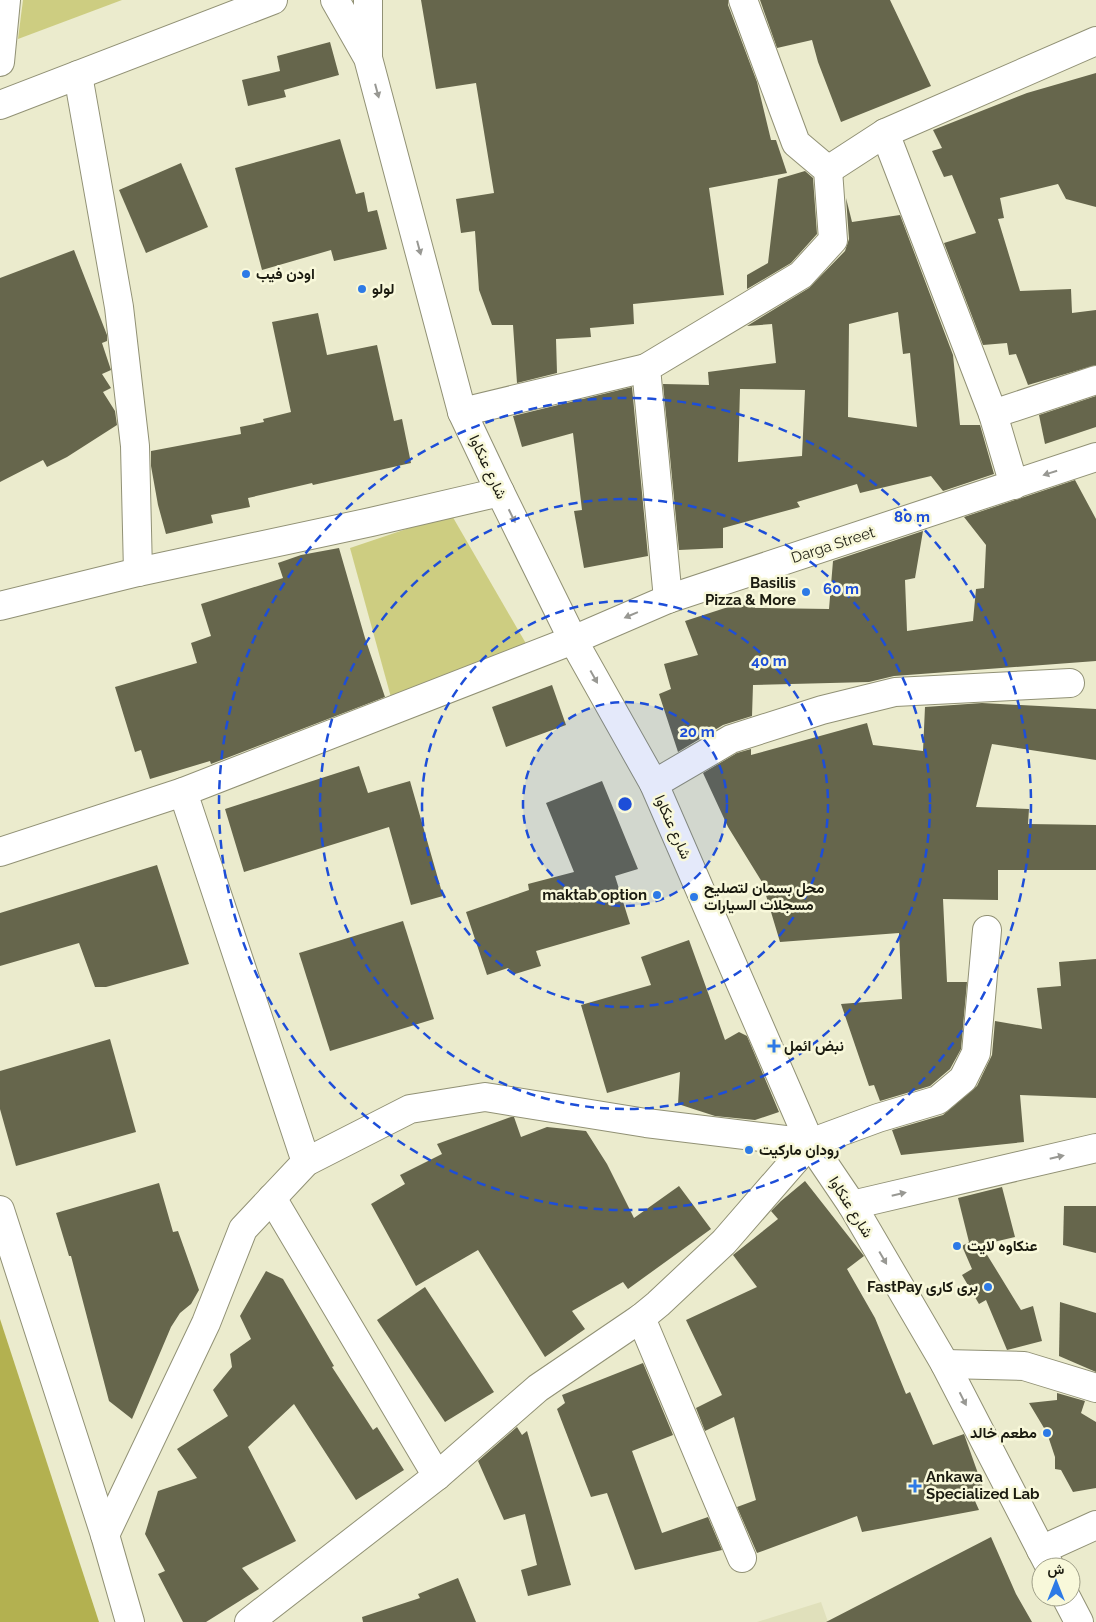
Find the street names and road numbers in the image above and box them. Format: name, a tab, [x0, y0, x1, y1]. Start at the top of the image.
street label: شارع عنكاوا	[464, 432, 511, 503]
street label: Darga Street	[789, 523, 877, 567]
street label: شارع عنكاوا	[649, 792, 695, 863]
street label: شارع عنكاوا	[823, 1173, 877, 1242]

